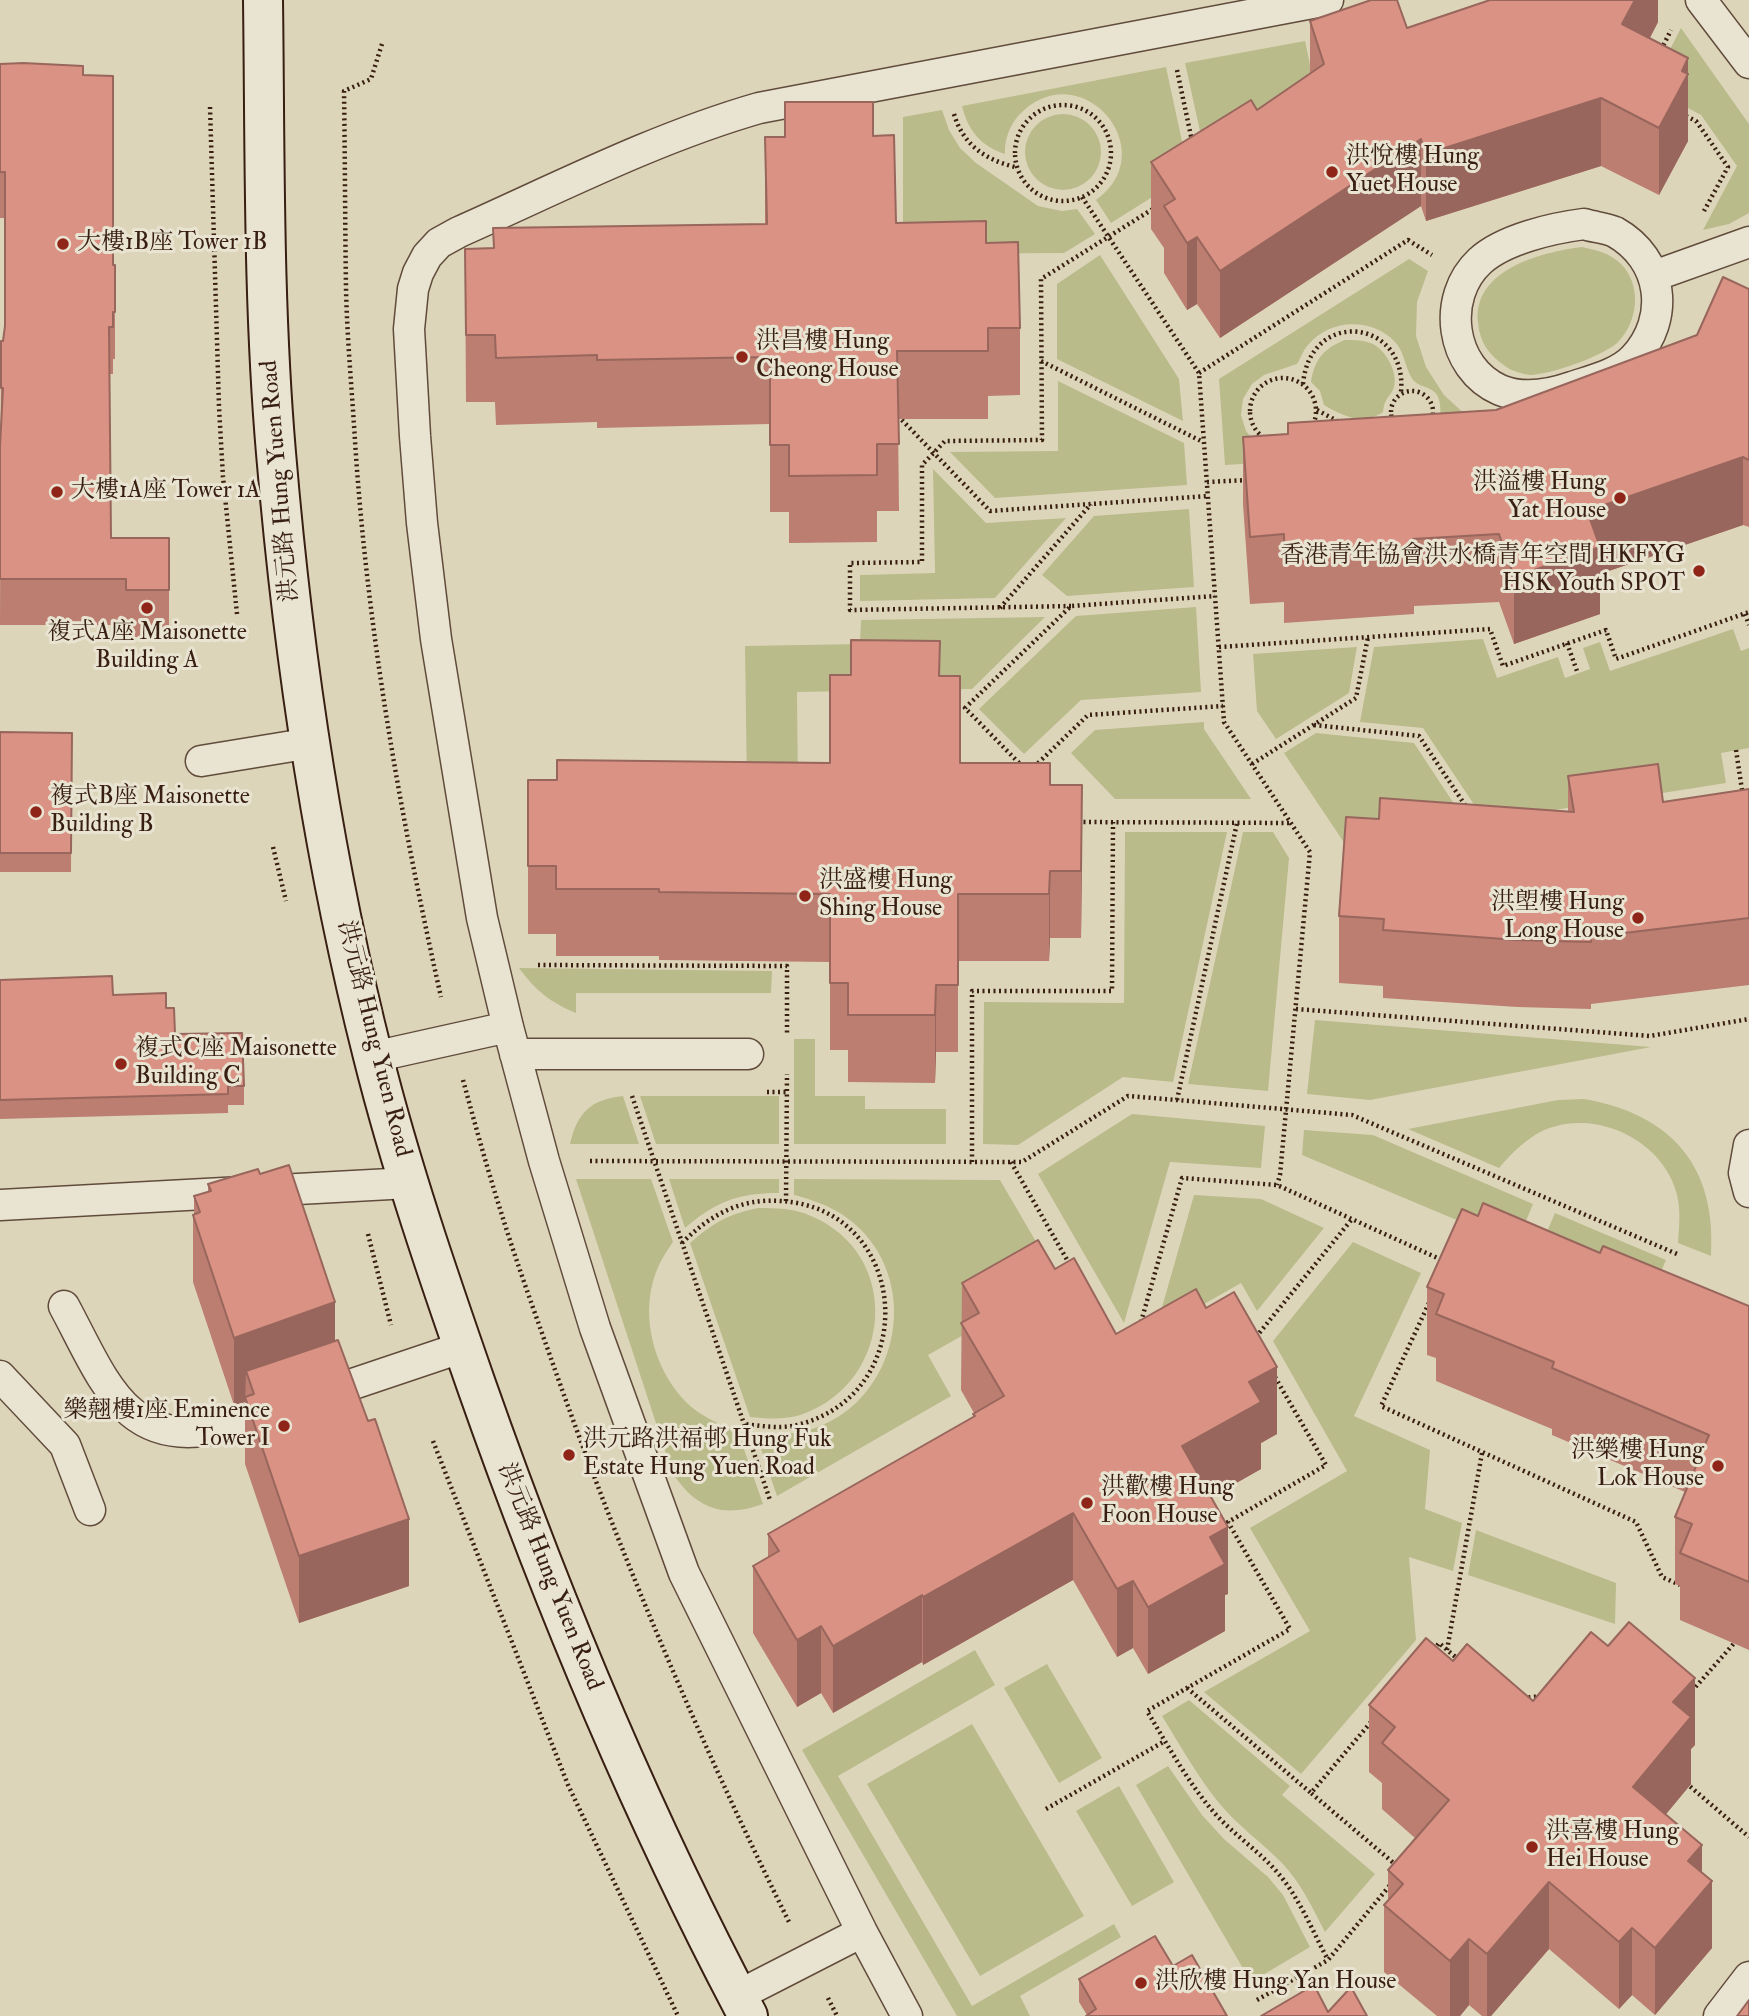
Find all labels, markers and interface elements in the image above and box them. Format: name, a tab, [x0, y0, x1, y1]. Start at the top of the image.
place label: 洪悅樓 Hung Yuet House	[1346, 144, 1479, 200]
marker: 洪悅樓 Hung Yuet House	[1324, 164, 1340, 180]
place label: 大樓1B座 Tower 1B	[77, 230, 267, 258]
marker: 大樓1B座 Tower 1B	[55, 236, 71, 252]
place label: 洪昌樓 Hung Cheong House	[756, 329, 899, 385]
marker: 洪昌樓 Hung Cheong House	[734, 349, 750, 365]
street label: 洪元路 Hung Yuen Road	[256, 359, 306, 603]
place label: 洪溢樓 Hung Yat House	[1473, 470, 1606, 526]
place label: 大樓1A座 Tower 1A	[71, 478, 260, 506]
marker: 大樓1A座 Tower 1A	[49, 484, 65, 500]
marker: 洪溢樓 Hung Yat House	[1612, 490, 1628, 506]
place label: 香港青年協會洪水橋青年空間 HKFYG HSK Youth SPOT	[1280, 543, 1685, 599]
marker: 香港青年協會洪水橋青年空間 HKFYG HSK Youth SPOT	[1691, 563, 1707, 579]
marker: 複式A座 Maisonette Building A	[139, 600, 155, 616]
place label: 複式A座 Maisonette Building A	[47, 620, 247, 676]
place label: 複式B座 Maisonette Building B	[50, 784, 250, 840]
marker: 複式B座 Maisonette Building B	[28, 804, 44, 820]
place label: 洪盛樓 Hung Shing House	[819, 868, 952, 924]
marker: 洪盛樓 Hung Shing House	[797, 888, 813, 904]
place label: 洪塱樓 Hung Long House	[1491, 890, 1624, 946]
marker: 洪塱樓 Hung Long House	[1630, 910, 1646, 926]
street label: 洪元路 Hung Yuen Road	[330, 918, 416, 1160]
place label: 複式C座 Maisonette Building C	[135, 1036, 337, 1092]
marker: 複式C座 Maisonette Building C	[113, 1056, 129, 1072]
place label: 樂翹樓1座 Eminence Tower I	[64, 1398, 270, 1454]
marker: 樂翹樓1座 Eminence Tower I	[276, 1418, 292, 1434]
place label: 洪元路洪福邨 Hung Fuk Estate Hung Yuen Road	[583, 1427, 832, 1483]
place label: 洪樂樓 Hung Lok House	[1571, 1438, 1704, 1494]
marker: 洪元路洪福邨 Hung Fuk Estate Hung Yuen Road	[561, 1447, 577, 1463]
marker: 洪樂樓 Hung Lok House	[1710, 1458, 1726, 1474]
street label: 洪元路 Hung Yuen Road	[490, 1459, 608, 1695]
place label: 洪歡樓 Hung Foon House	[1101, 1475, 1234, 1531]
marker: 洪歡樓 Hung Foon House	[1079, 1495, 1095, 1511]
place label: 洪喜樓 Hung Hei House	[1546, 1819, 1679, 1875]
marker: 洪喜樓 Hung Hei House	[1524, 1839, 1540, 1855]
place label: 洪欣樓 Hung Yan House	[1155, 1969, 1396, 1997]
marker: 洪欣樓 Hung Yan House	[1133, 1975, 1149, 1991]

